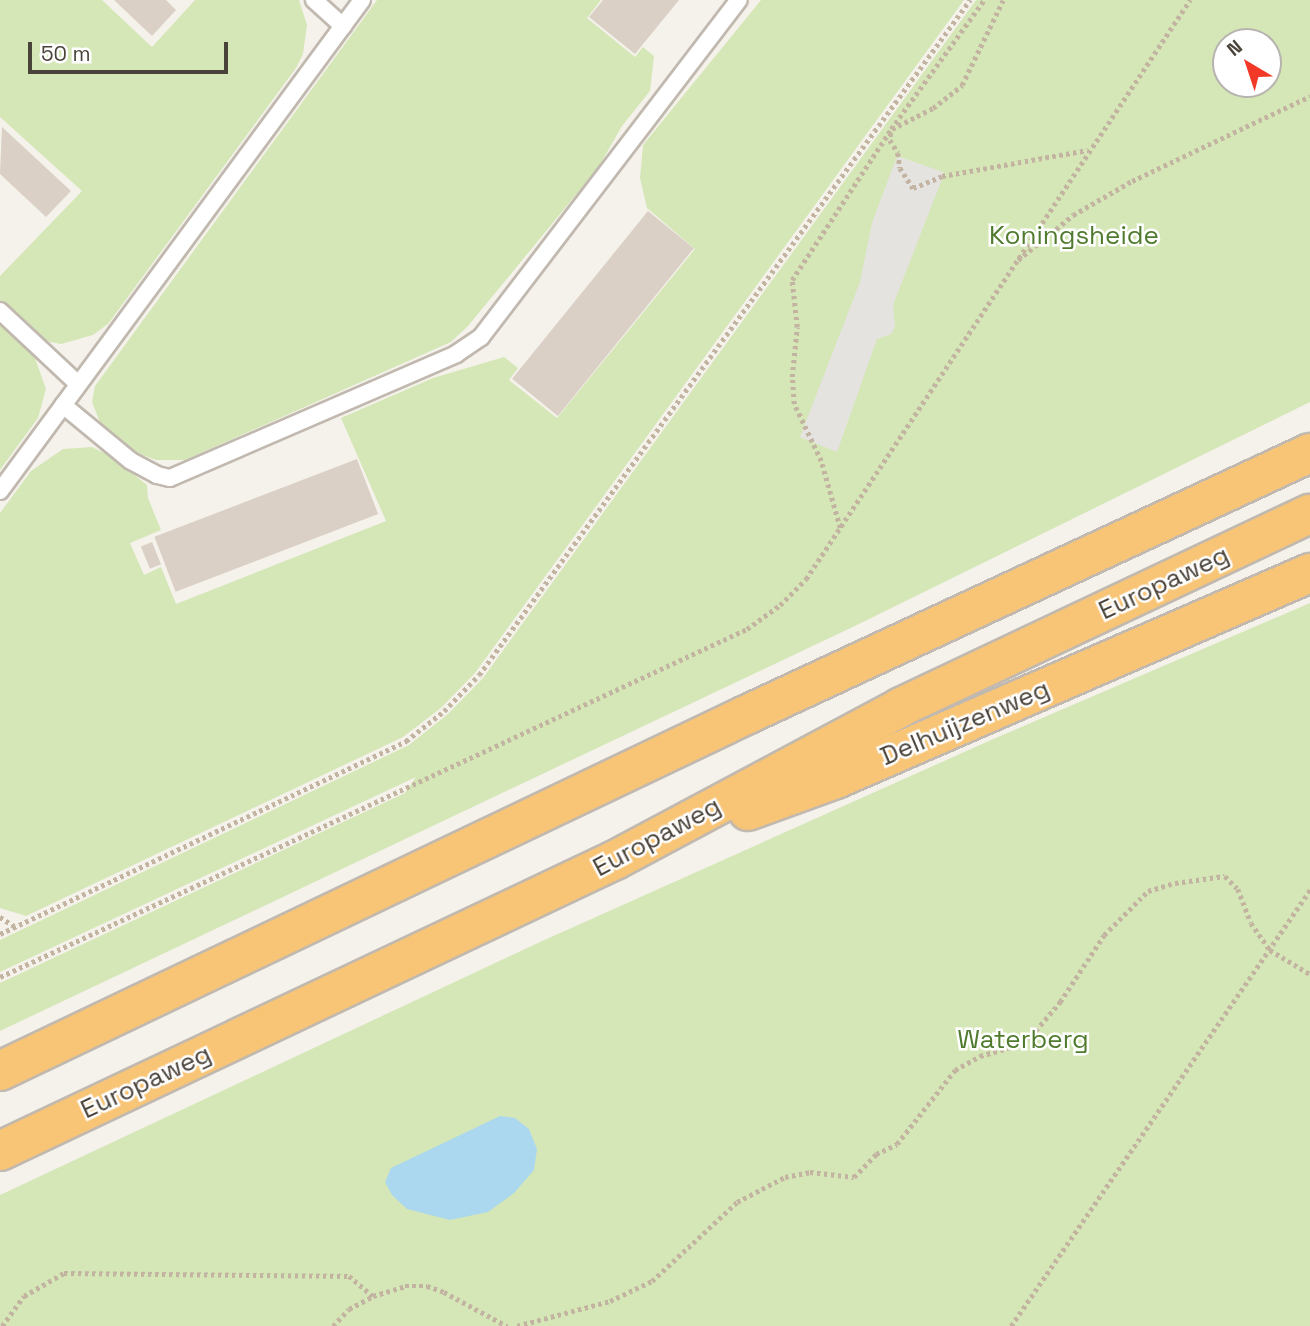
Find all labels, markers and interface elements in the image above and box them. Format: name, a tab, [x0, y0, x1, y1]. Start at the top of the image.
scale bar	[32, 28, 231, 72]
north arrow	[1212, 28, 1282, 98]
text: N	[1222, 34, 1248, 62]
text: 50 m	[41, 40, 91, 67]
park label: Koningsheide	[989, 220, 1159, 252]
street label: Europaweg	[1094, 539, 1234, 627]
street label: Delhuijzenweg	[876, 673, 1054, 773]
street label: Europaweg	[588, 790, 726, 884]
park label: Waterberg	[957, 1024, 1089, 1056]
street label: Europaweg	[76, 1038, 216, 1126]

